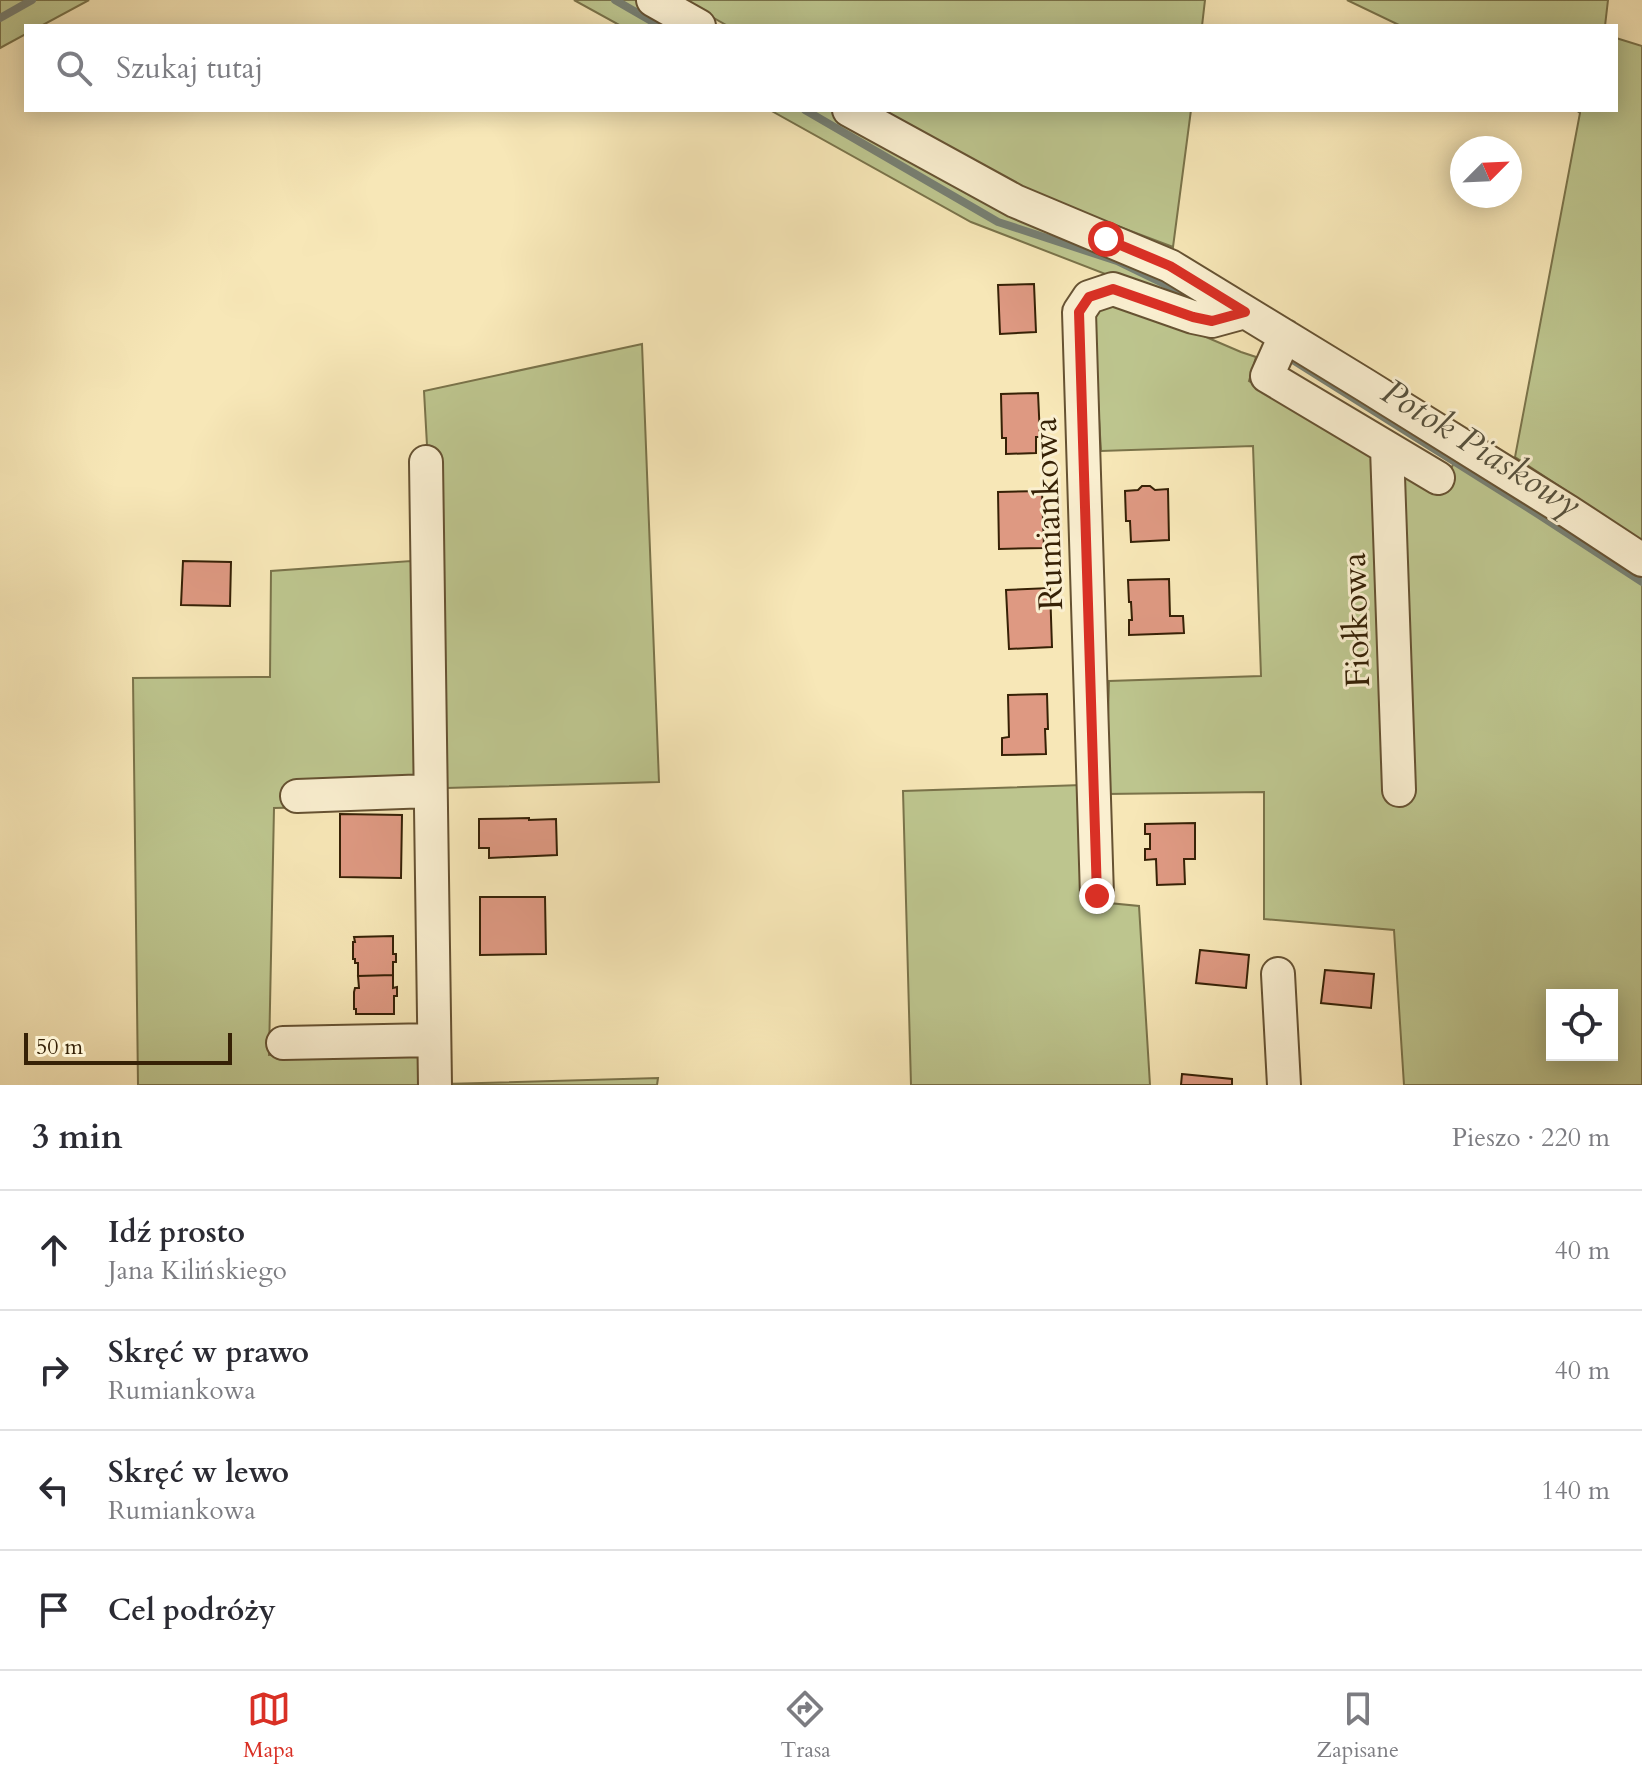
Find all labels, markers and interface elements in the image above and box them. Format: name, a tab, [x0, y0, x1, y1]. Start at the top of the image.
search box	[24, 24, 1618, 112]
icon: search	[52, 46, 96, 90]
text: Szukaj tutaj	[116, 48, 263, 89]
north arrow	[1450, 136, 1522, 208]
route start	[1088, 221, 1124, 257]
water label: Potok Piaskowy	[1372, 367, 1591, 529]
street label: Rumiankowa	[1022, 416, 1074, 611]
street label: Fiołkowa	[1331, 551, 1381, 688]
route end	[1079, 878, 1115, 914]
map controls	[1546, 989, 1618, 1061]
button: locate	[1546, 989, 1618, 1061]
scale bar	[24, 1029, 232, 1065]
text: 50 m	[36, 1032, 83, 1062]
text: 3 min	[32, 1114, 123, 1160]
text: Pieszo · 220 m	[1452, 1120, 1610, 1155]
text: Idź prosto	[108, 1212, 245, 1253]
icon: ahead	[32, 1228, 76, 1272]
text: 40 m	[1554, 1233, 1610, 1268]
text: Jana Kilińskiego	[108, 1253, 287, 1288]
text: Skręć w prawo	[108, 1332, 309, 1373]
icon: right	[32, 1348, 76, 1392]
text: 40 m	[1554, 1353, 1610, 1388]
text: Rumiankowa	[108, 1373, 256, 1408]
text: Skręć w lewo	[108, 1452, 289, 1493]
icon: left	[32, 1468, 76, 1512]
text: 140 m	[1541, 1473, 1610, 1508]
text: Rumiankowa	[108, 1493, 256, 1528]
icon: arrive	[32, 1588, 76, 1632]
text: Cel podróży	[108, 1590, 276, 1631]
tab: Mapa	[243, 1687, 294, 1765]
tab: Trasa	[780, 1687, 831, 1765]
tab: Zapisane	[1317, 1687, 1399, 1765]

